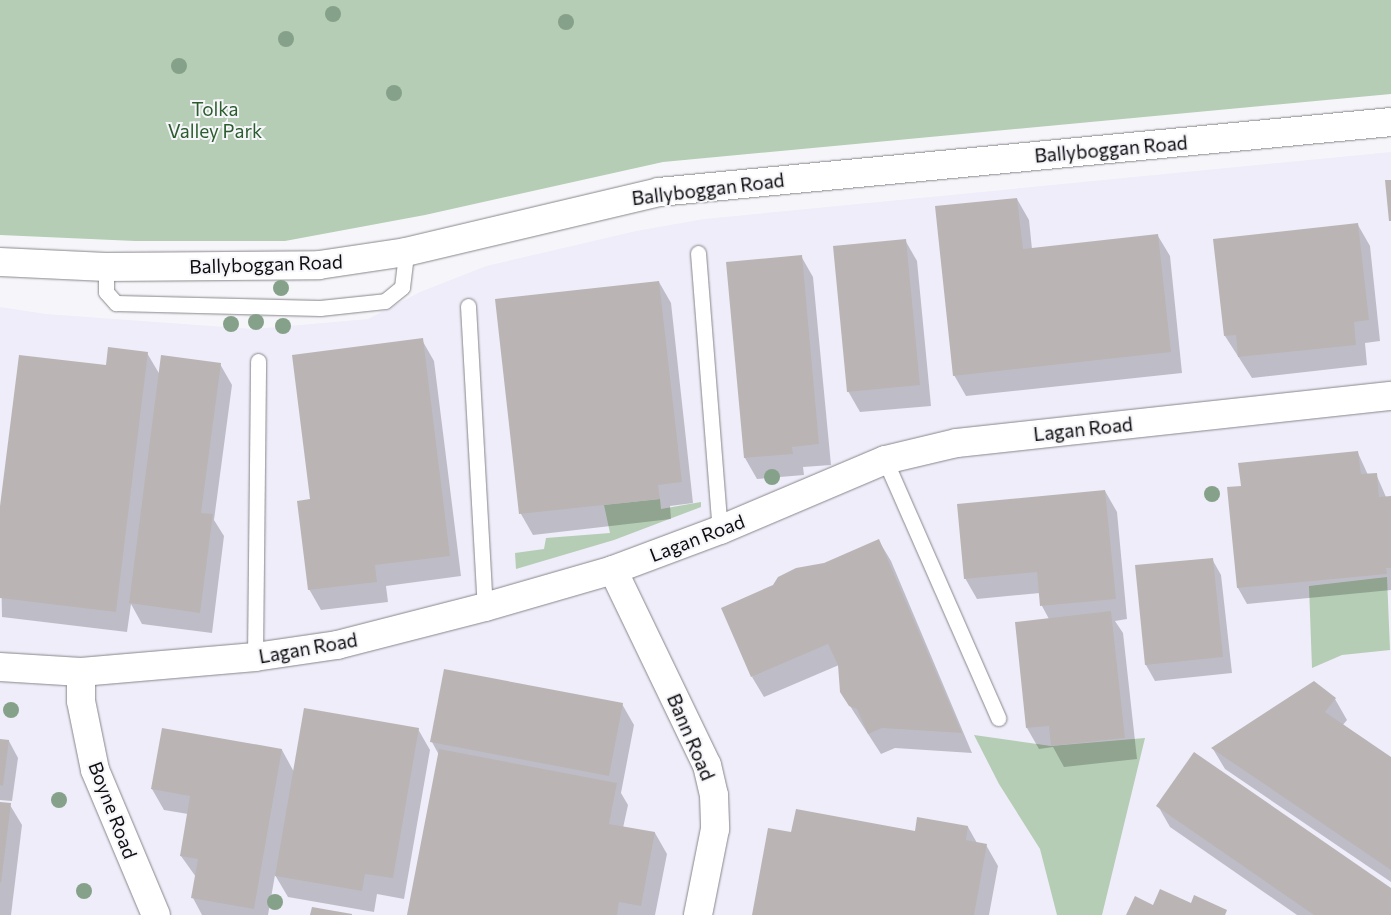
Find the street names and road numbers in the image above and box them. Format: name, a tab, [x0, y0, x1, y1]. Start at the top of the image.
street label: Ballyboggan Road	[1034, 131, 1188, 167]
street label: Ballyboggan Road	[630, 168, 786, 210]
street label: Ballyboggan Road	[189, 250, 343, 278]
street label: Lagan Road	[1032, 412, 1134, 446]
street label: Lagan Road	[646, 509, 748, 567]
street label: Lagan Road	[257, 628, 359, 668]
street label: Bann Road	[663, 690, 719, 784]
street label: Boyne Road	[84, 758, 142, 862]

